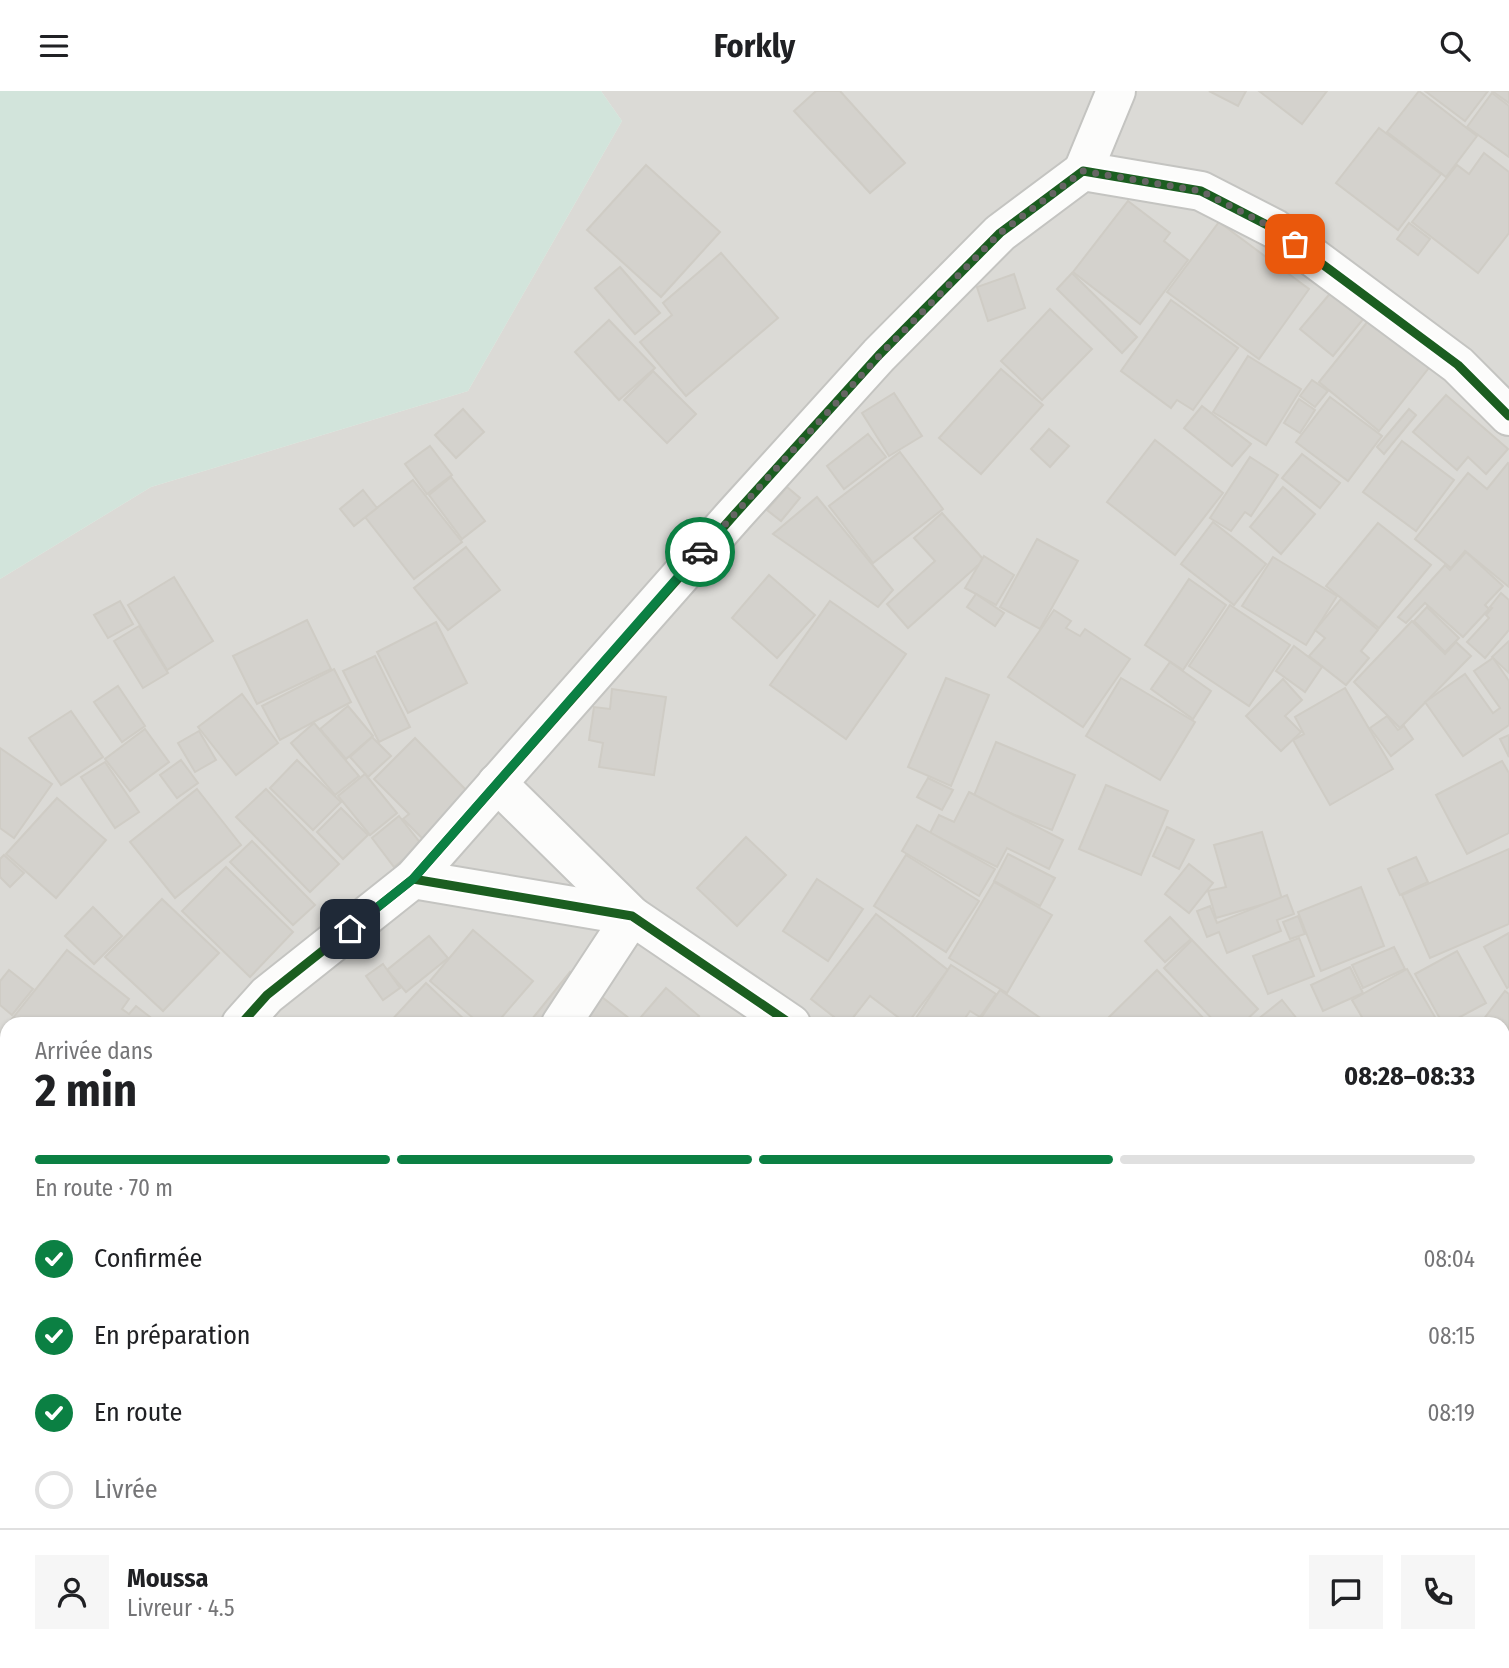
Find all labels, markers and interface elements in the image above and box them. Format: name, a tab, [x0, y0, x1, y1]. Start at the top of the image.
icon: menu	[35, 27, 73, 65]
text: Forkly	[714, 27, 795, 65]
icon: search	[1436, 27, 1474, 65]
pin	[1265, 214, 1325, 274]
icon: bag	[1276, 225, 1314, 263]
courier	[665, 517, 735, 587]
icon: car	[681, 533, 719, 571]
pin	[320, 899, 380, 959]
icon: home	[331, 910, 369, 948]
text: Arrivée dans	[35, 1037, 153, 1065]
text: 08:28–08:33	[1344, 1061, 1475, 1092]
text: 2 min	[35, 1063, 137, 1118]
text: En route · 70 m	[35, 1174, 173, 1202]
icon: check	[35, 1240, 73, 1278]
text: Confirmée	[94, 1243, 202, 1274]
text: 08:04	[1424, 1245, 1475, 1273]
icon: check	[35, 1317, 73, 1355]
text: En préparation	[94, 1320, 251, 1351]
text: 08:15	[1428, 1322, 1475, 1350]
icon: check	[35, 1394, 73, 1432]
text: En route	[94, 1397, 182, 1428]
text: 08:19	[1427, 1399, 1475, 1427]
text: Livrée	[94, 1474, 158, 1505]
button: person	[35, 1555, 109, 1629]
button: chat	[1309, 1555, 1383, 1629]
button: phone	[1401, 1555, 1475, 1629]
text: Moussa	[127, 1563, 208, 1594]
text: Livreur · 4.5	[127, 1594, 235, 1622]

